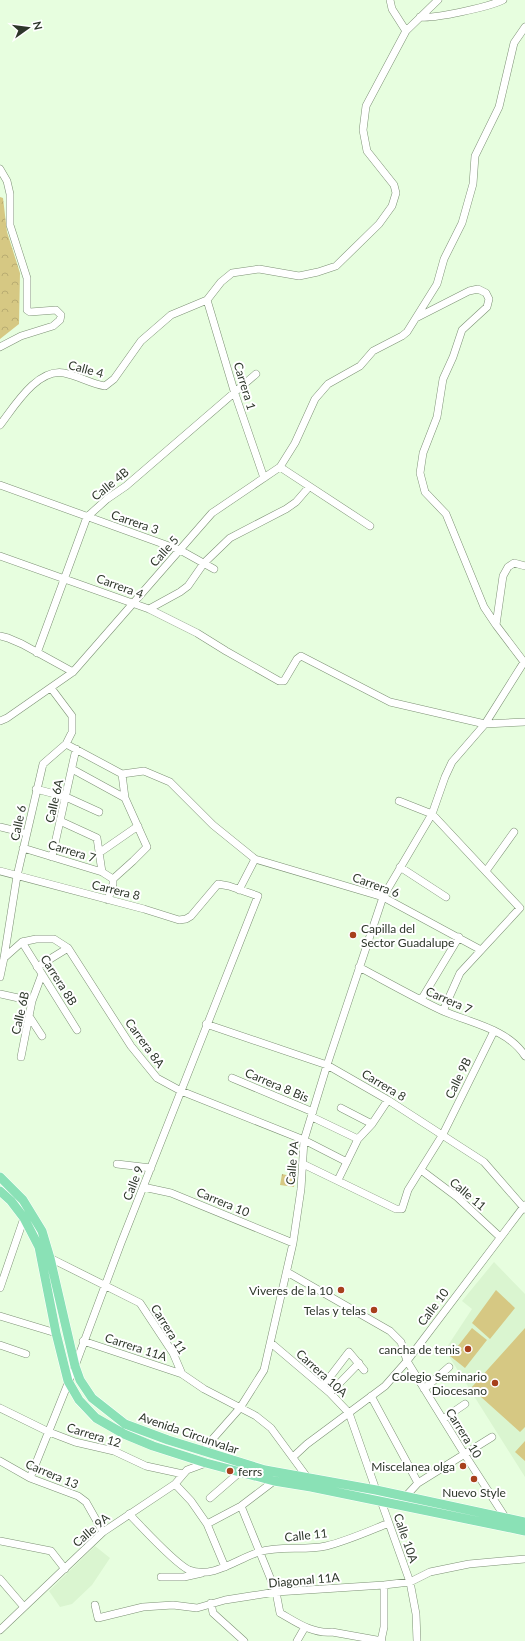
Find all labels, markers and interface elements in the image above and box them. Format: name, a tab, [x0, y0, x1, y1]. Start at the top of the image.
north arrow	[8, 8, 48, 48]
text: N	[31, 20, 46, 31]
street label: Calle 4	[67, 357, 105, 381]
street label: Carrera 1	[231, 360, 259, 412]
street label: Calle 4B	[88, 464, 132, 504]
street label: Carrera 3	[109, 507, 161, 537]
street label: Calle 5	[146, 533, 182, 569]
street label: Carrera 4	[94, 571, 146, 601]
street label: Calle 6A	[42, 777, 66, 824]
street label: Calle 6	[7, 804, 29, 842]
street label: Carrera 7	[46, 837, 98, 865]
street label: Carrera 6	[350, 870, 402, 900]
street label: Carrera 8	[90, 877, 142, 903]
place label: Capilla del Sector Guadalupe	[361, 921, 454, 950]
marker: Capilla del Sector Guadalupe	[348, 930, 358, 940]
street label: Carrera 8B	[38, 952, 81, 1008]
street label: Carrera 7	[424, 983, 475, 1017]
street label: Calle 6B	[8, 990, 32, 1036]
street label: Carrera 8A	[122, 1015, 168, 1071]
street label: Calle 9B	[442, 1055, 474, 1101]
street label: Carrera 8 Bis	[243, 1065, 311, 1105]
street label: Carrera 8	[359, 1066, 409, 1104]
street label: Calle 9A	[283, 1139, 301, 1186]
street label: Calle 9	[119, 1163, 147, 1203]
street label: Calle 11	[447, 1174, 489, 1214]
street label: Carrera 10	[194, 1184, 252, 1220]
place label: Viveres de la 10	[249, 1283, 333, 1298]
marker: Viveres de la 10	[336, 1285, 346, 1295]
street label: Calle 10	[414, 1285, 452, 1329]
street label: Carrera 11	[148, 1301, 190, 1357]
place label: Telas y telas	[304, 1303, 366, 1318]
marker: Telas y telas	[369, 1305, 379, 1315]
street label: Carrera 11A	[103, 1330, 170, 1364]
place label: cancha de tenis	[379, 1342, 460, 1357]
marker: cancha de tenis	[463, 1344, 473, 1354]
street label: Carrera 10A	[293, 1346, 352, 1401]
place label: Colegio Seminario Diocesano	[392, 1369, 487, 1398]
marker: Colegio Seminario Diocesano	[490, 1378, 500, 1388]
street label: Carrera 10	[443, 1405, 485, 1461]
street label: Avenida Circunvalar	[137, 1409, 241, 1457]
street label: Carrera 12	[65, 1420, 123, 1450]
street label: Carrera 13	[23, 1456, 81, 1492]
place label: Miscelanea olga	[371, 1459, 455, 1474]
marker: Miscelanea olga	[458, 1461, 468, 1471]
place label: ferrs	[238, 1464, 262, 1479]
marker: ferrs	[225, 1466, 235, 1476]
marker: Nuevo Style	[469, 1474, 479, 1484]
place label: Nuevo Style	[442, 1485, 506, 1500]
street label: Calle 9A	[69, 1509, 113, 1550]
street label: Calle 10A	[391, 1511, 422, 1565]
street label: Calle 11	[284, 1525, 328, 1545]
street label: Diagonal 11A	[268, 1569, 341, 1591]

